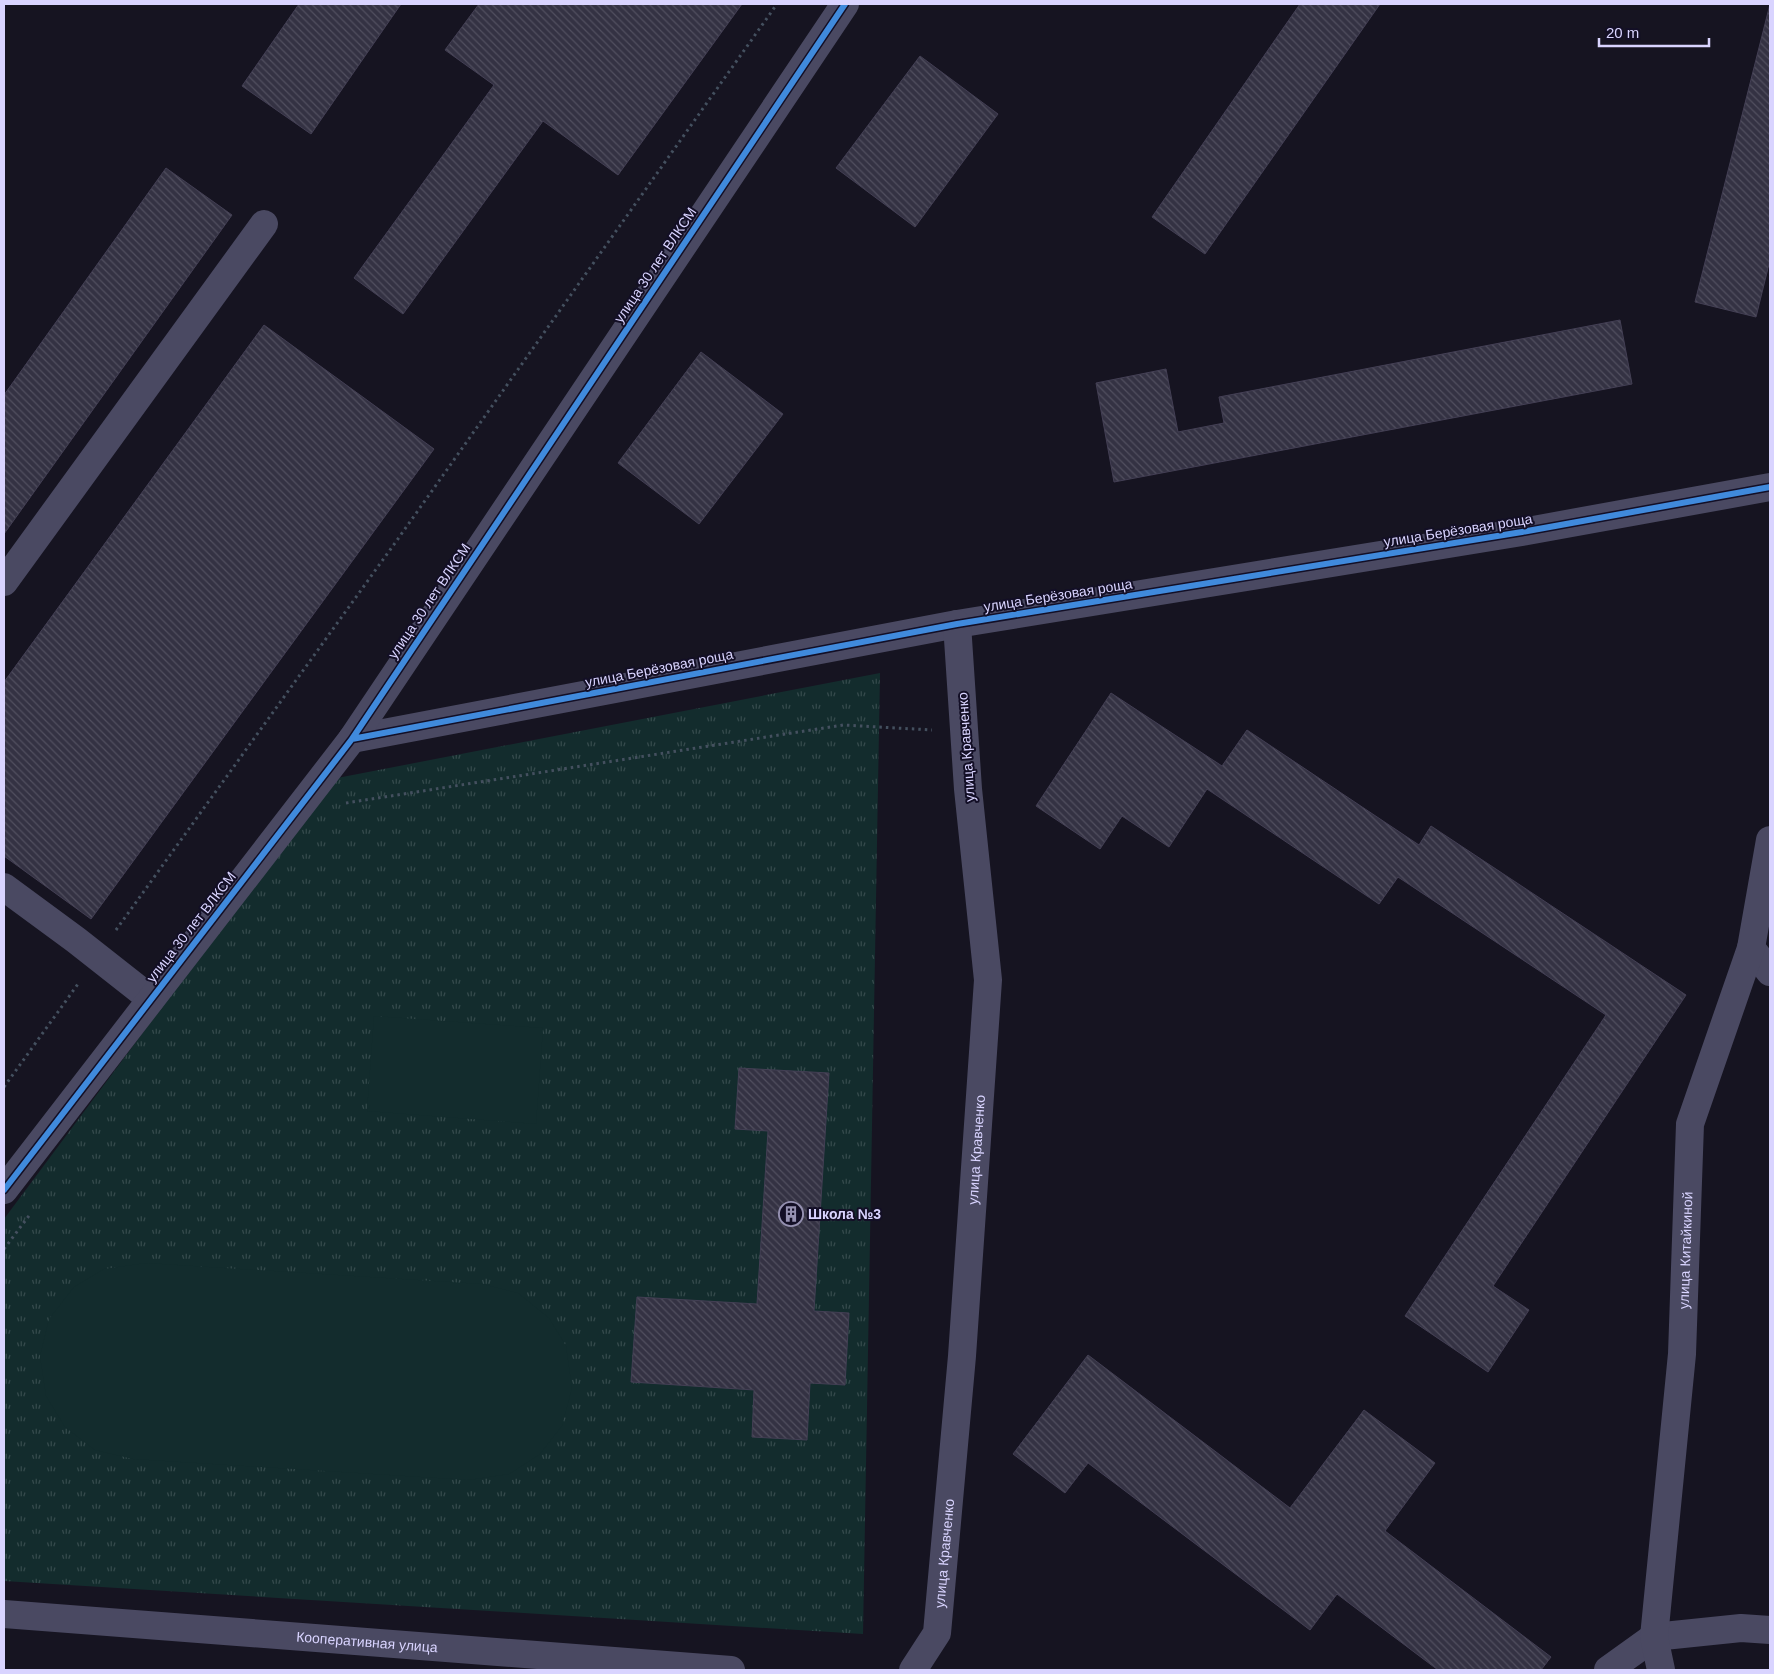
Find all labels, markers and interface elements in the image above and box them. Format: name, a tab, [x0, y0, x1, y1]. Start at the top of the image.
scale bar	[1599, 15, 1709, 47]
text: 20 m	[1606, 24, 1639, 41]
street label: улица 30 лет ВЛКСМ	[610, 204, 700, 326]
street label: улица Берёзовая роща	[1382, 510, 1534, 550]
street label: улица 30 лет ВЛКСМ	[384, 540, 474, 662]
street label: улица Берёзовая роща	[982, 575, 1134, 615]
street label: улица Берёзовая роща	[584, 646, 735, 690]
street label: улица Кравченко	[954, 691, 978, 802]
street label: улица 30 лет ВЛКСМ	[143, 869, 239, 985]
street label: улица Кравченко	[964, 1094, 988, 1205]
street label: улица Китайкиной	[1676, 1191, 1696, 1309]
building icon: Школа №3	[778, 1201, 804, 1227]
place label: Школа №3	[808, 1206, 881, 1222]
street label: улица Кравченко	[931, 1498, 957, 1609]
street label: Кооперативная улица	[296, 1629, 438, 1655]

